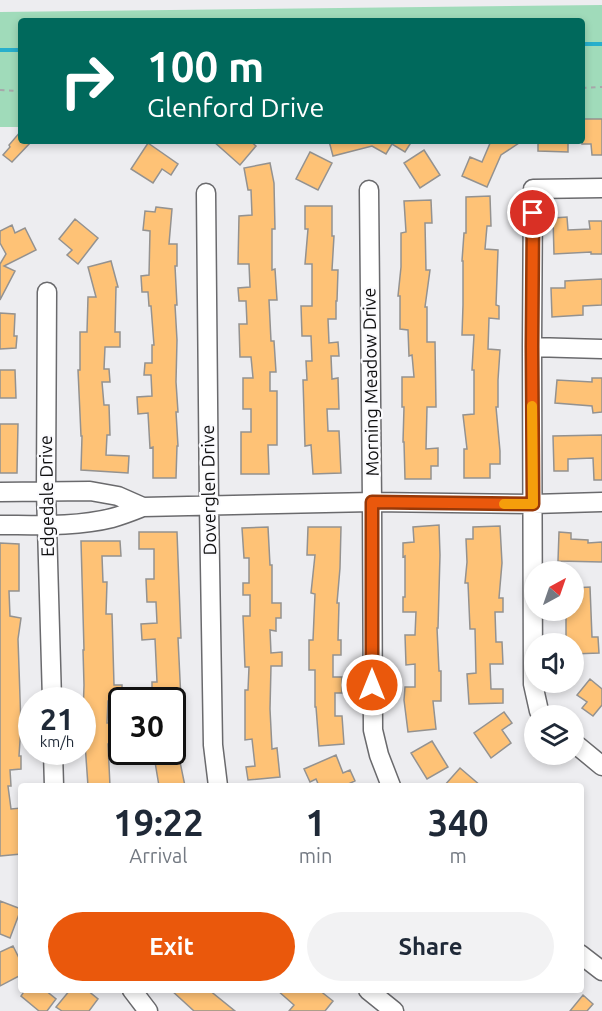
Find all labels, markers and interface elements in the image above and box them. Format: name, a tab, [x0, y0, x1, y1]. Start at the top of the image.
icon: right	[48, 42, 126, 120]
text: 100 m	[147, 43, 264, 90]
text: Glenford Drive	[147, 92, 324, 122]
pin	[507, 187, 558, 238]
icon: arrive	[516, 196, 549, 229]
street label: Morning Meadow Drive	[358, 287, 382, 477]
street label: Doverglen Drive	[197, 425, 219, 556]
street label: Edgedale Drive	[35, 435, 57, 557]
north arrow	[524, 561, 584, 621]
map controls	[524, 561, 584, 765]
button: sound	[524, 633, 584, 693]
position arrow	[340, 653, 404, 717]
speed limit sign: 30	[108, 687, 186, 765]
text: 21	[40, 702, 74, 736]
button: layers	[524, 705, 584, 765]
text: km/h	[40, 733, 74, 750]
text: 19:22	[113, 802, 203, 843]
text: 1	[305, 802, 326, 843]
text: 340	[428, 802, 489, 843]
text: Arrival	[129, 844, 188, 867]
text: min	[299, 844, 332, 867]
text: m	[450, 844, 467, 867]
button: Exit	[48, 912, 295, 981]
button: Share	[307, 912, 554, 981]

